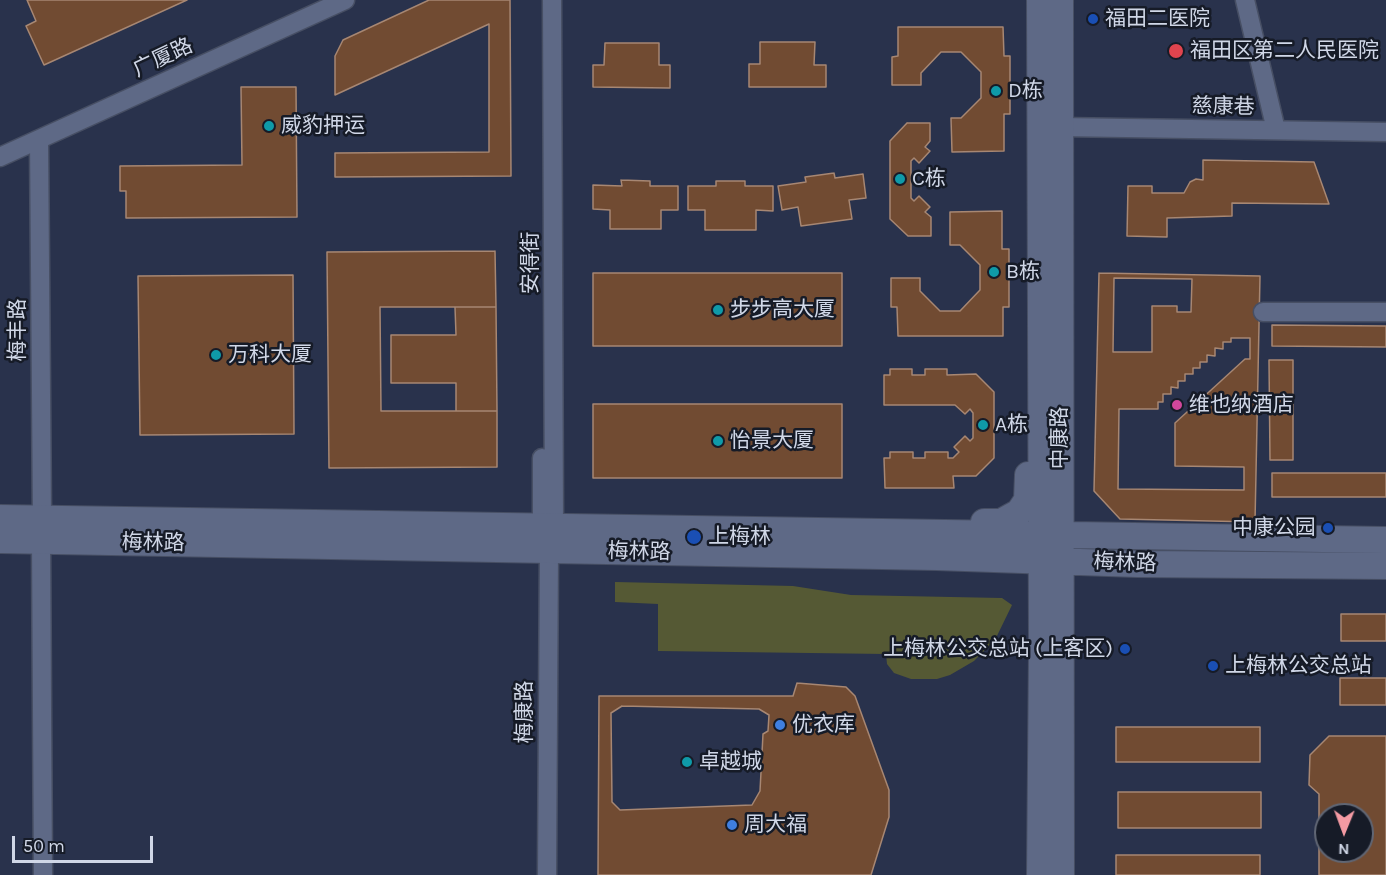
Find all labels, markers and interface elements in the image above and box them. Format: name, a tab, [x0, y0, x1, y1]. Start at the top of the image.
place label: 福田二医院	[1105, 6, 1210, 32]
marker: 福田二医院	[1086, 12, 1100, 26]
street label: 广厦路	[129, 33, 197, 83]
place label: 福田区第二人民医院	[1190, 38, 1379, 64]
marker: 福田区第二人民医院	[1167, 42, 1185, 60]
place label: D栋	[1008, 78, 1043, 104]
marker: D栋	[989, 84, 1003, 98]
street label: 慈康巷	[1191, 94, 1255, 120]
place label: 威豹押运	[281, 113, 365, 139]
marker: 威豹押运	[262, 119, 276, 133]
place label: C栋	[912, 166, 946, 192]
marker: C栋	[893, 172, 907, 186]
street label: 安得街	[518, 232, 544, 294]
place label: B栋	[1006, 259, 1040, 285]
marker: B栋	[987, 265, 1001, 279]
place label: 步步高大厦	[730, 297, 835, 323]
street label: 梅丰路	[5, 299, 31, 361]
marker: 步步高大厦	[711, 303, 725, 317]
place label: 万科大厦	[228, 342, 312, 368]
marker: 万科大厦	[209, 348, 223, 362]
place label: 维也纳酒店	[1189, 392, 1294, 418]
marker: 维也纳酒店	[1170, 398, 1184, 412]
street label: 中康路	[1047, 407, 1073, 469]
place label: A栋	[995, 412, 1028, 438]
marker: A栋	[976, 418, 990, 432]
place label: 怡景大厦	[730, 428, 814, 454]
marker: 怡景大厦	[711, 434, 725, 448]
place label: 中康公园	[1232, 515, 1316, 541]
marker: 中康公园	[1321, 521, 1335, 535]
place label: 上梅林	[708, 524, 771, 550]
marker: 上梅林	[685, 528, 703, 546]
street label: 梅林路	[121, 530, 185, 556]
street label: 梅林路	[607, 539, 671, 565]
street label: 梅林路	[1093, 549, 1157, 577]
place label: 上梅林公交总站 (上客区)	[883, 636, 1113, 662]
marker: 上梅林公交总站 (上客区)	[1118, 642, 1132, 656]
place label: 上梅林公交总站	[1225, 653, 1372, 679]
marker: 上梅林公交总站	[1206, 659, 1220, 673]
street label: 梅康路	[512, 681, 538, 743]
place label: 优衣库	[792, 712, 855, 738]
marker: 优衣库	[773, 718, 787, 732]
place label: 卓越城	[699, 749, 762, 775]
marker: 卓越城	[680, 755, 694, 769]
north arrow	[1314, 803, 1374, 863]
place label: 周大福	[744, 812, 807, 838]
marker: 周大福	[725, 818, 739, 832]
scale bar	[15, 824, 156, 862]
text: 50 m	[23, 835, 65, 857]
text: N	[1338, 840, 1350, 859]

